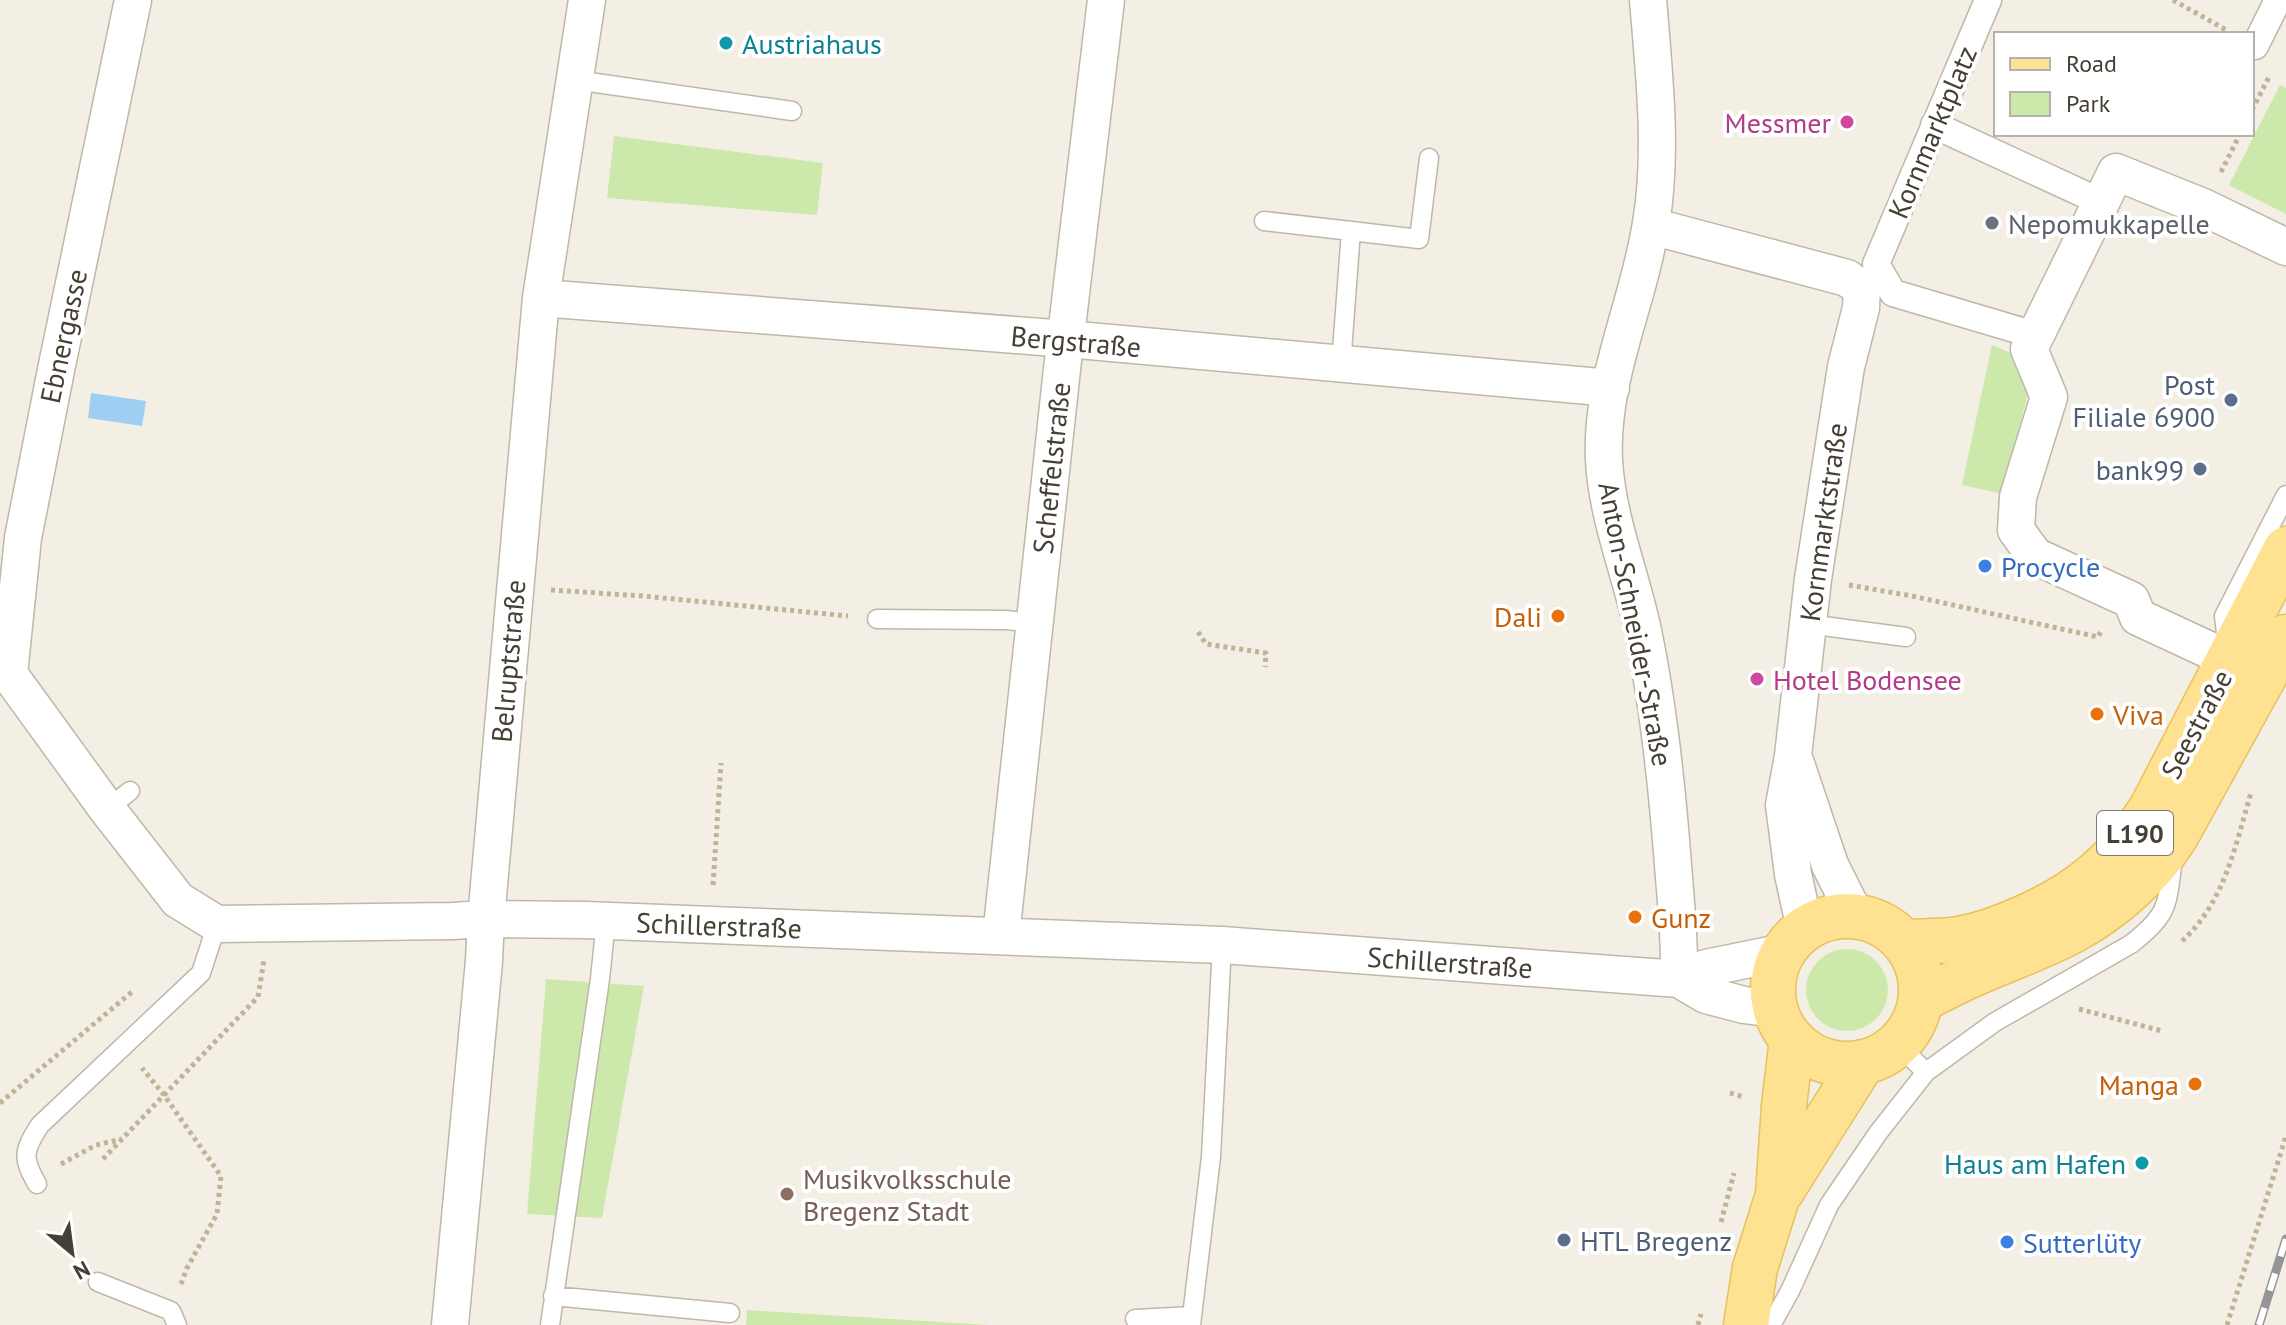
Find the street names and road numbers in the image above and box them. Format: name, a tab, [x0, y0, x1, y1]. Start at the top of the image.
street label: Kornmarktplatz	[1879, 40, 1985, 224]
street label: Ebnergasse	[31, 266, 95, 406]
street label: Bergstraße	[1009, 317, 1143, 365]
street label: Scheffelstraße	[1024, 380, 1078, 556]
street label: Kornmarktstraße	[1791, 420, 1855, 624]
street label: Anton-Schneider-Straße	[1590, 479, 1682, 769]
street label: Belruptstraße	[482, 578, 534, 744]
street label: Seestraße	[2152, 663, 2240, 785]
road number: L190	[2097, 811, 2173, 855]
street label: Schillerstraße	[635, 904, 803, 946]
street label: Schillerstraße	[1366, 938, 1534, 986]

